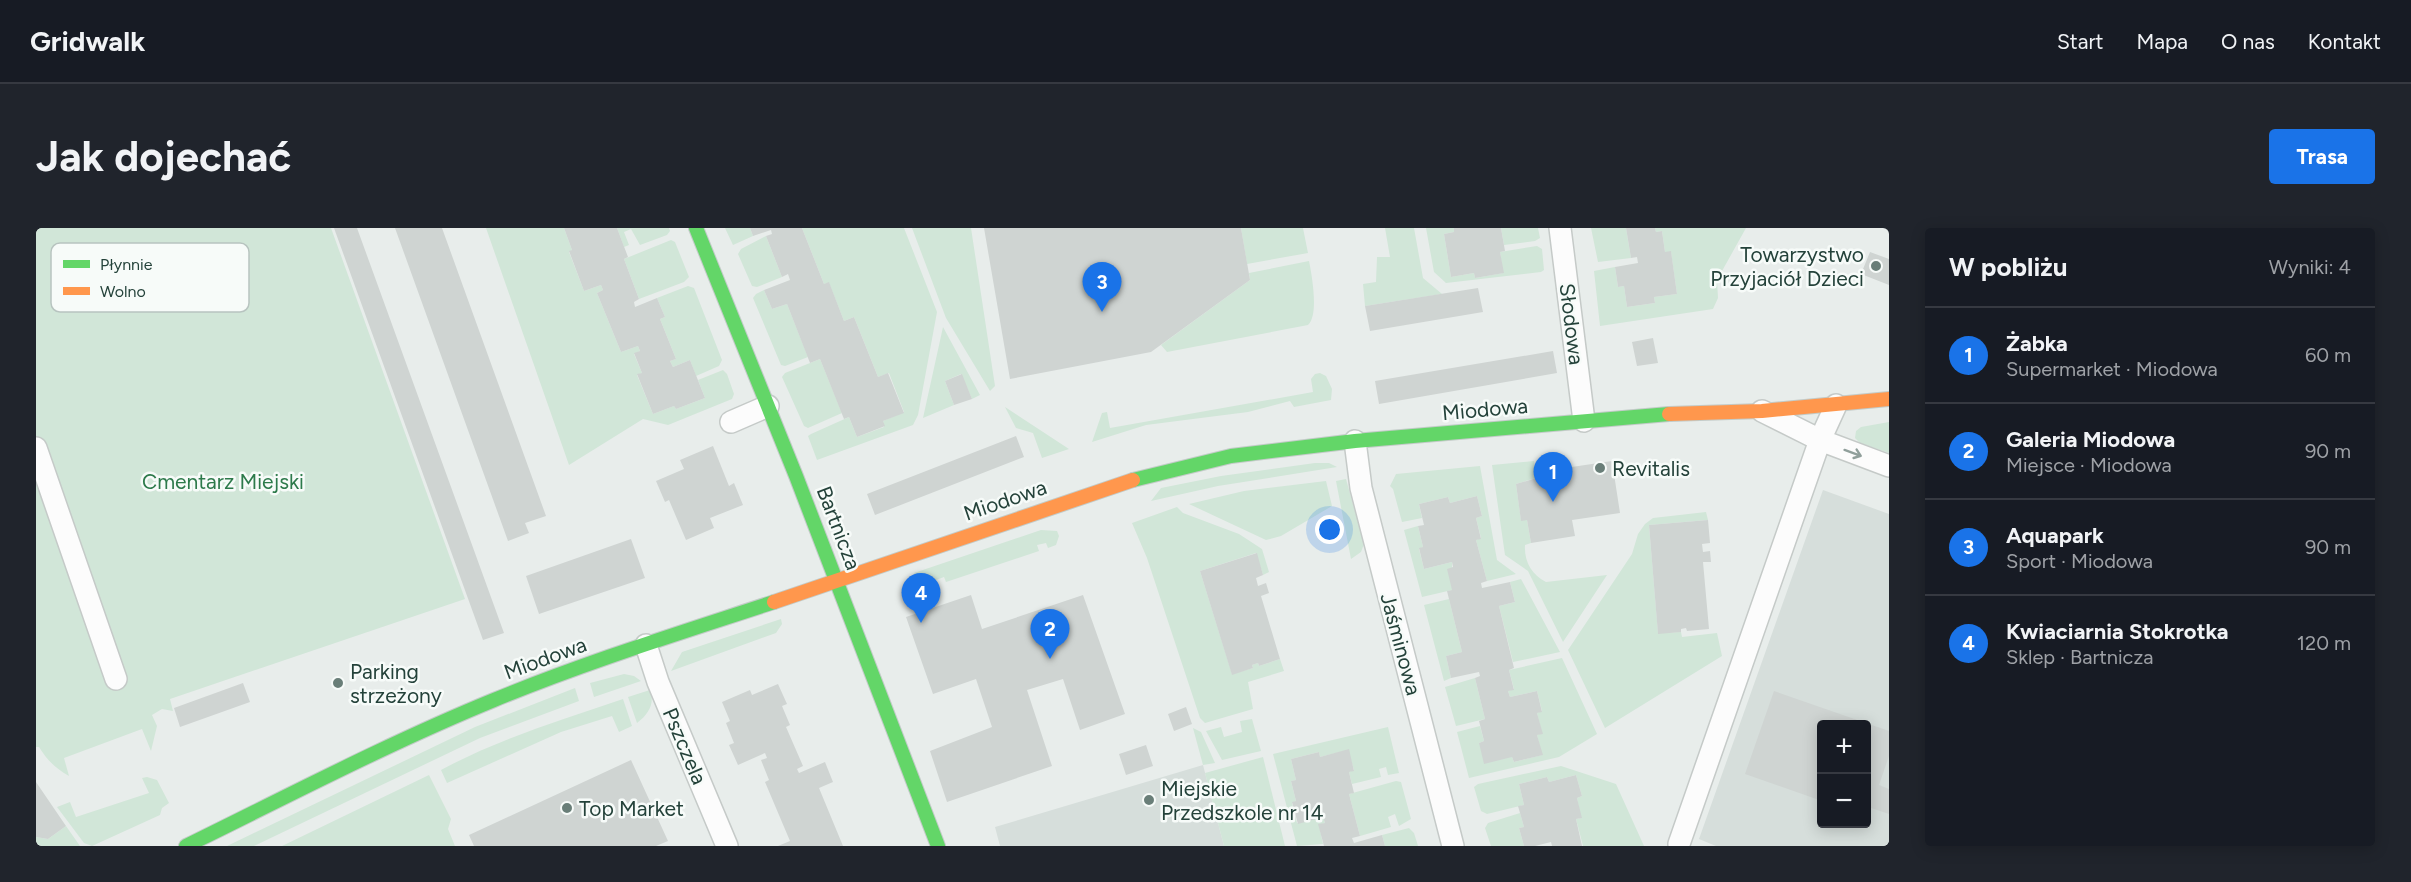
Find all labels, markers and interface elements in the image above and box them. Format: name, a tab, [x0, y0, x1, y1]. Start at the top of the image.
text: Gridwalk	[30, 24, 145, 58]
text: Start	[2057, 29, 2103, 54]
text: Mapa	[2136, 29, 2188, 54]
text: O nas	[2221, 29, 2275, 54]
text: Kontakt	[2308, 29, 2381, 54]
button: Trasa	[2269, 129, 2375, 184]
text: Jak dojechać	[36, 131, 291, 182]
place label: Towarzystwo Przyjaciół Dzieci	[1710, 242, 1864, 291]
legend	[51, 243, 249, 312]
text: W pobliżu	[1949, 251, 2067, 283]
text: Płynnie	[100, 255, 153, 274]
text: Wyniki: 4	[2269, 255, 2351, 279]
marker: Towarzystwo Przyjaciół Dzieci	[1869, 259, 1883, 273]
pin: 3	[1082, 262, 1122, 312]
text: Wolno	[100, 282, 146, 301]
street label: Słodowa	[1555, 282, 1589, 366]
text: Żabka	[2006, 330, 2068, 357]
text: 1	[1964, 343, 1973, 367]
text: 60 m	[2305, 343, 2351, 367]
text: Supermarket · Miodowa	[2006, 357, 2218, 381]
street label: Miodowa	[1441, 393, 1529, 425]
text: Galeria Miodowa	[2006, 426, 2175, 453]
text: 2	[1963, 439, 1974, 463]
text: 90 m	[2305, 439, 2351, 463]
one-way arrow	[1843, 448, 1862, 459]
pin: 1	[1534, 452, 1573, 502]
text: Miejsce · Miodowa	[2006, 453, 2172, 477]
place label: Revitalis	[1612, 456, 1690, 481]
marker: Revitalis	[1593, 461, 1607, 475]
park label: Cmentarz Miejski	[142, 469, 304, 494]
street label: Miodowa	[960, 474, 1050, 526]
street label: Bartnicza	[812, 483, 866, 573]
your location	[1315, 515, 1344, 544]
text: Aquapark	[2006, 522, 2104, 549]
text: 3	[1963, 535, 1974, 559]
text: 90 m	[2305, 535, 2351, 559]
text: Sport · Miodowa	[2006, 549, 2153, 573]
pin: 4	[902, 574, 940, 623]
street label: Jaśminowa	[1375, 590, 1427, 698]
pin: 2	[1030, 610, 1070, 659]
text: Kwiaciarnia Stokrotka	[2006, 618, 2229, 645]
text: 4	[1962, 631, 1975, 655]
text: 120 m	[2297, 631, 2351, 655]
street label: Miodowa	[500, 632, 590, 684]
text: Sklep · Bartnicza	[2006, 645, 2153, 669]
place label: Parking strzeżony	[350, 659, 442, 708]
marker: Parking strzeżony	[331, 676, 345, 690]
street label: Pszczela	[658, 704, 712, 788]
map controls	[1817, 720, 1871, 828]
button: +	[1817, 720, 1871, 774]
button: −	[1817, 774, 1871, 828]
place label: Miejskie Przedszkole nr 14	[1161, 776, 1323, 825]
marker: Miejskie Przedszkole nr 14	[1142, 793, 1156, 807]
place label: Top Market	[579, 796, 684, 821]
marker: Top Market	[560, 801, 574, 815]

